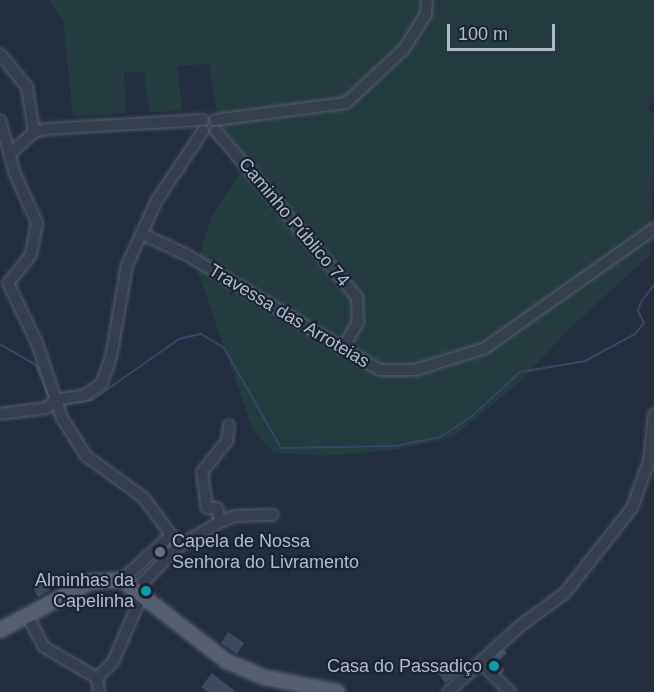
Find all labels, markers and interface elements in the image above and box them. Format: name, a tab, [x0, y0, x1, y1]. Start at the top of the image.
scale bar	[450, 12, 558, 50]
text: 100 m	[458, 24, 508, 44]
street label: Caminho Público 74	[234, 153, 354, 291]
street label: Travessa das Arroteias	[204, 259, 374, 373]
place label: Capela de Nossa Senhora do Livramento	[172, 531, 359, 574]
marker: Capela de Nossa Senhora do Livramento	[153, 545, 167, 559]
place label: Alminhas da Capelinha	[35, 570, 134, 612]
marker: Alminhas da Capelinha	[139, 584, 153, 598]
place label: Casa do Passadiço	[327, 655, 482, 677]
marker: Casa do Passadiço	[487, 659, 501, 673]

